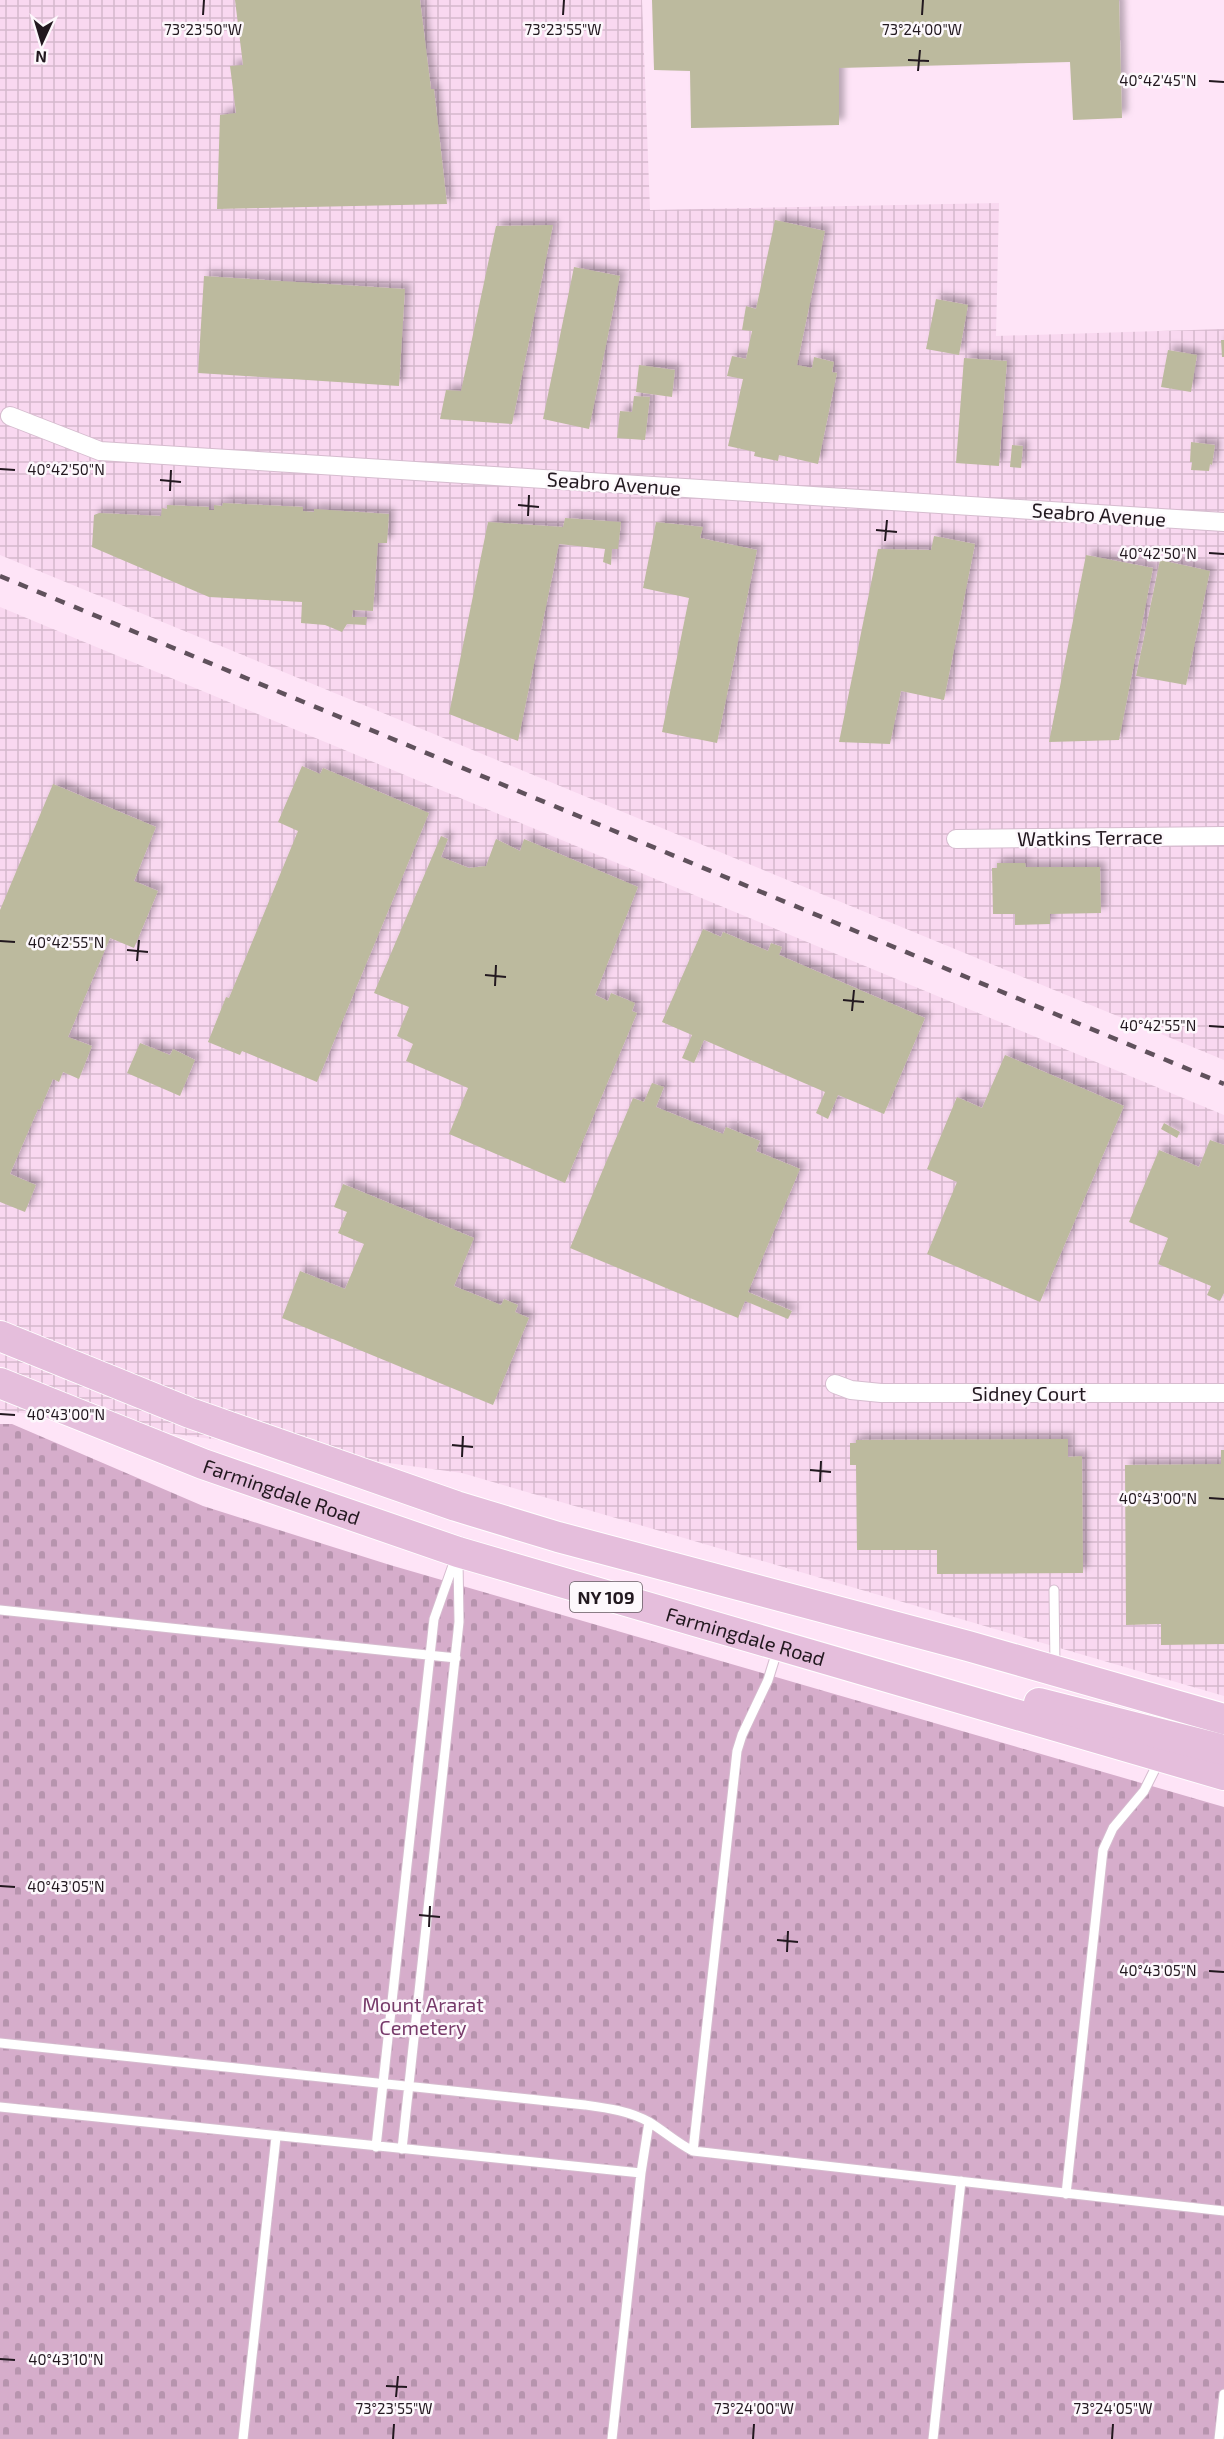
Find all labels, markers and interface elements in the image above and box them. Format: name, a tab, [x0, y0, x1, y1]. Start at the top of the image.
north arrow	[12, 12, 72, 72]
text: 73°23'50"W	[164, 20, 242, 38]
text: 73°23'55"W	[525, 20, 601, 38]
text: 73°24'00"W	[882, 20, 962, 38]
text: N	[34, 48, 47, 67]
text: 40°42'45"N	[1119, 71, 1197, 89]
text: 40°42'50"N	[27, 460, 105, 478]
street label: Seabro Avenue	[546, 466, 682, 500]
street label: Seabro Avenue	[1031, 497, 1167, 531]
text: 40°42'50"N	[1119, 544, 1197, 562]
street label: Watkins Terrace	[1017, 824, 1163, 850]
text: 40°42'55"N	[28, 933, 104, 951]
text: 40°42'55"N	[1120, 1016, 1196, 1034]
street label: Sidney Court	[972, 1381, 1087, 1405]
text: 40°43'00"N	[27, 1405, 105, 1423]
street label: Farmingdale Road	[200, 1453, 363, 1529]
text: 40°43'00"N	[1119, 1489, 1197, 1507]
road number: NY 109	[570, 1582, 642, 1612]
street label: Farmingdale Road	[664, 1601, 828, 1670]
text: 40°43'05"N	[27, 1877, 105, 1895]
text: 40°43'05"N	[1119, 1961, 1197, 1979]
park label: Mount Ararat Cemetery	[362, 1992, 484, 2039]
text: 40°43'10"N	[28, 2350, 104, 2368]
text: 73°23'55"W	[356, 2399, 432, 2417]
text: 73°24'00"W	[714, 2399, 794, 2417]
text: 73°24'05"W	[1074, 2399, 1152, 2417]

